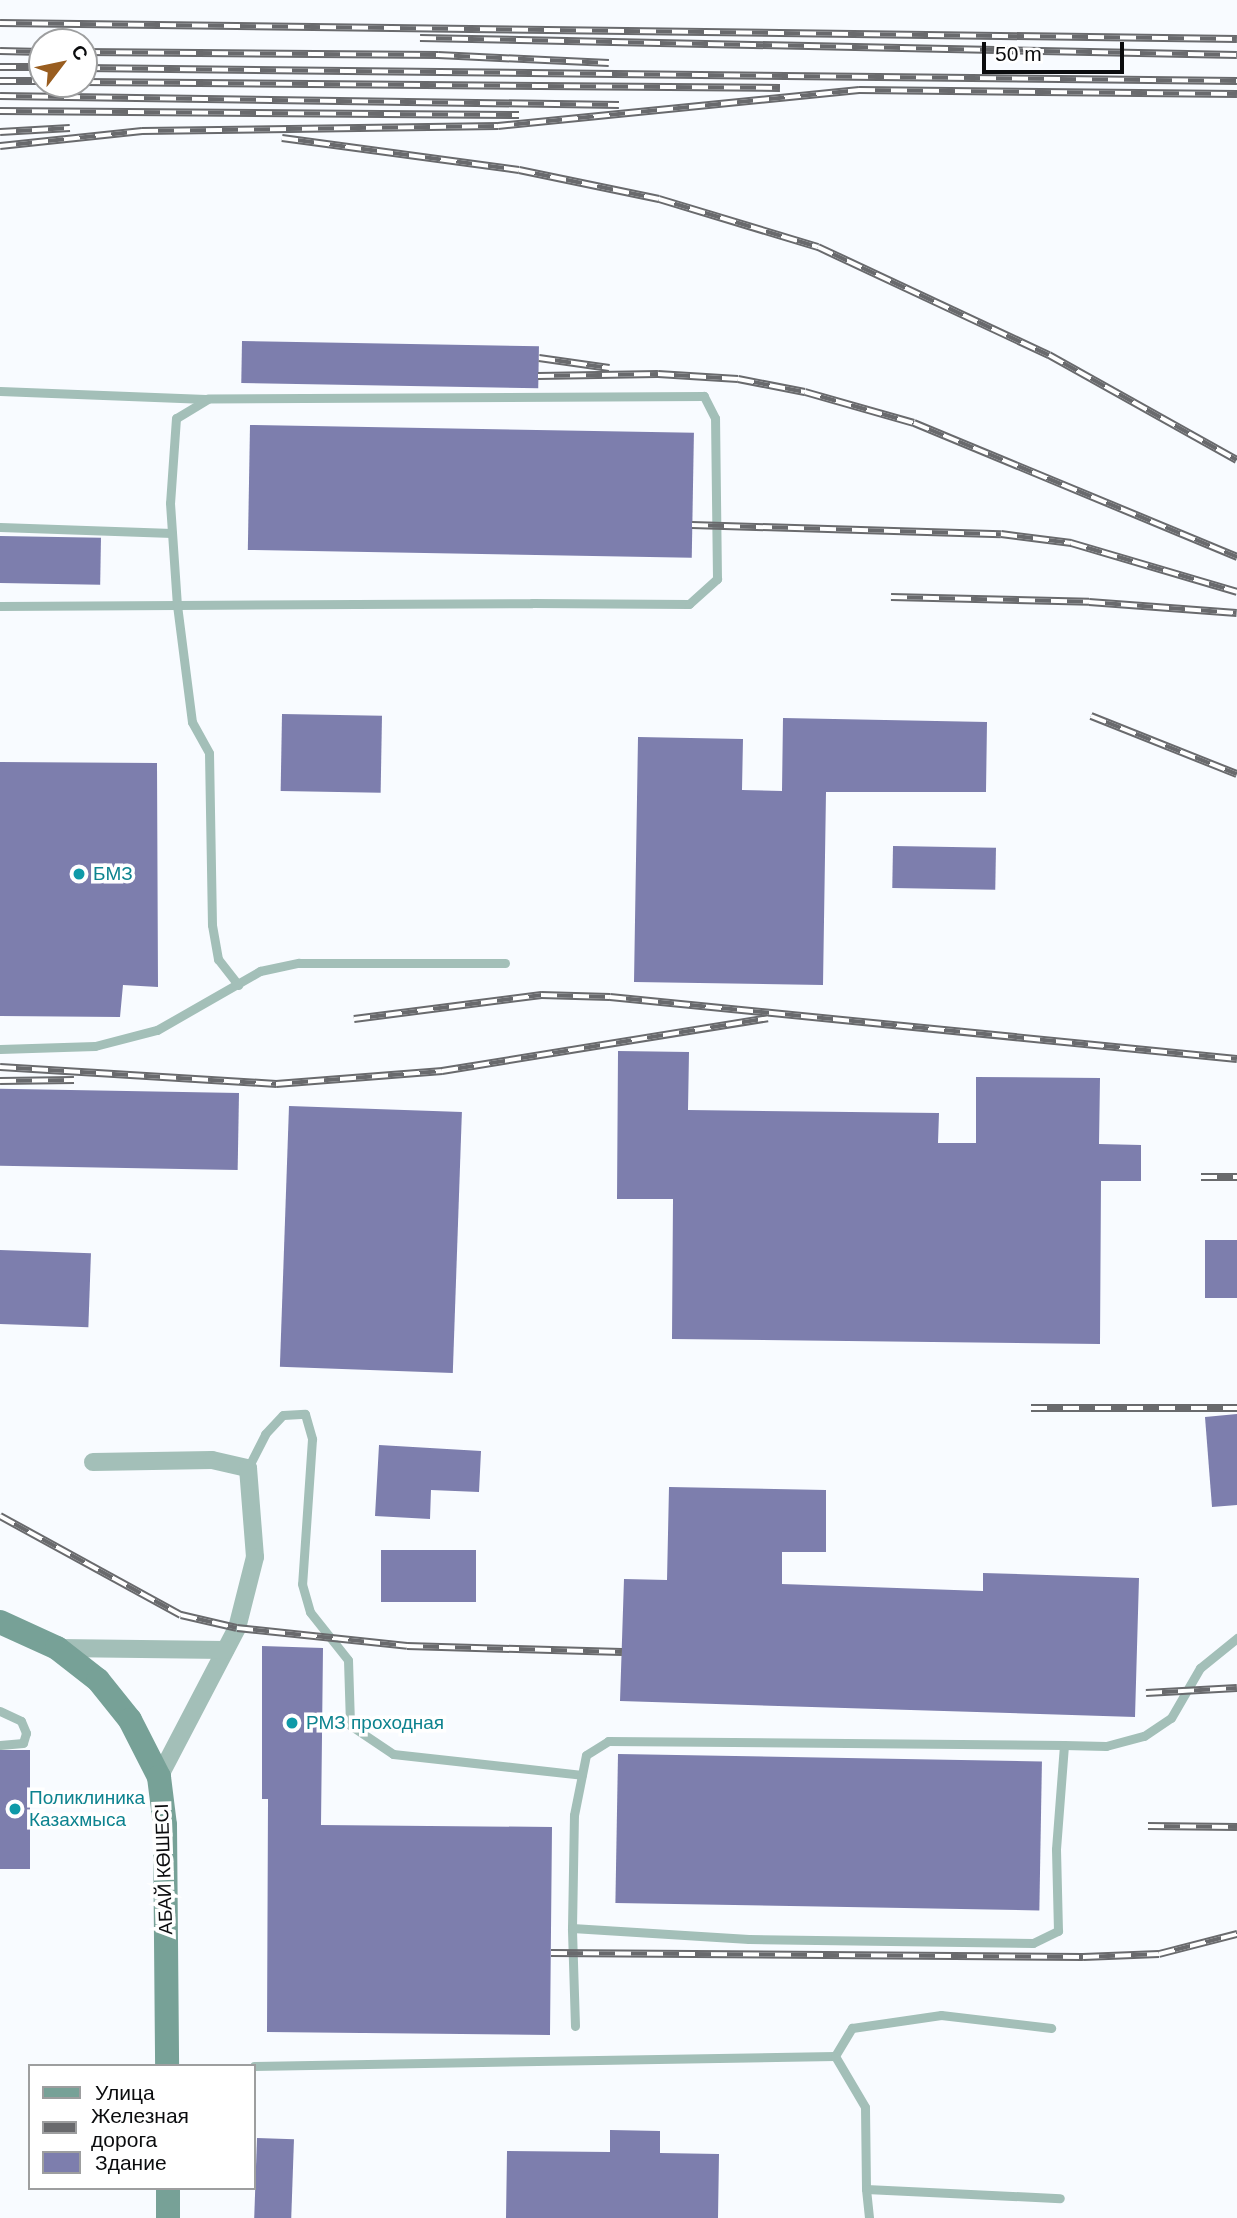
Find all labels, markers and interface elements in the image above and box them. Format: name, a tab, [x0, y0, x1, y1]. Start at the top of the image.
north arrow	[28, 28, 98, 98]
scale bar	[985, 28, 1127, 72]
text: С	[67, 41, 92, 64]
text: 50 m	[995, 42, 1042, 65]
place label: БМЗ	[93, 863, 133, 885]
marker: БМЗ	[71, 866, 87, 882]
place label: РМЗ проходная	[306, 1712, 444, 1734]
marker: РМЗ проходная	[284, 1715, 300, 1731]
place label: Поликлиника Казахмыса	[29, 1787, 145, 1831]
marker: Поликлиника Казахмыса	[7, 1801, 23, 1817]
street label: АБАЙ КӨШЕСІ	[150, 1803, 178, 1935]
legend	[28, 2064, 256, 2190]
text: Улица	[95, 2081, 155, 2104]
text: Железная дорога	[91, 2104, 189, 2151]
text: Здание	[95, 2151, 167, 2174]

